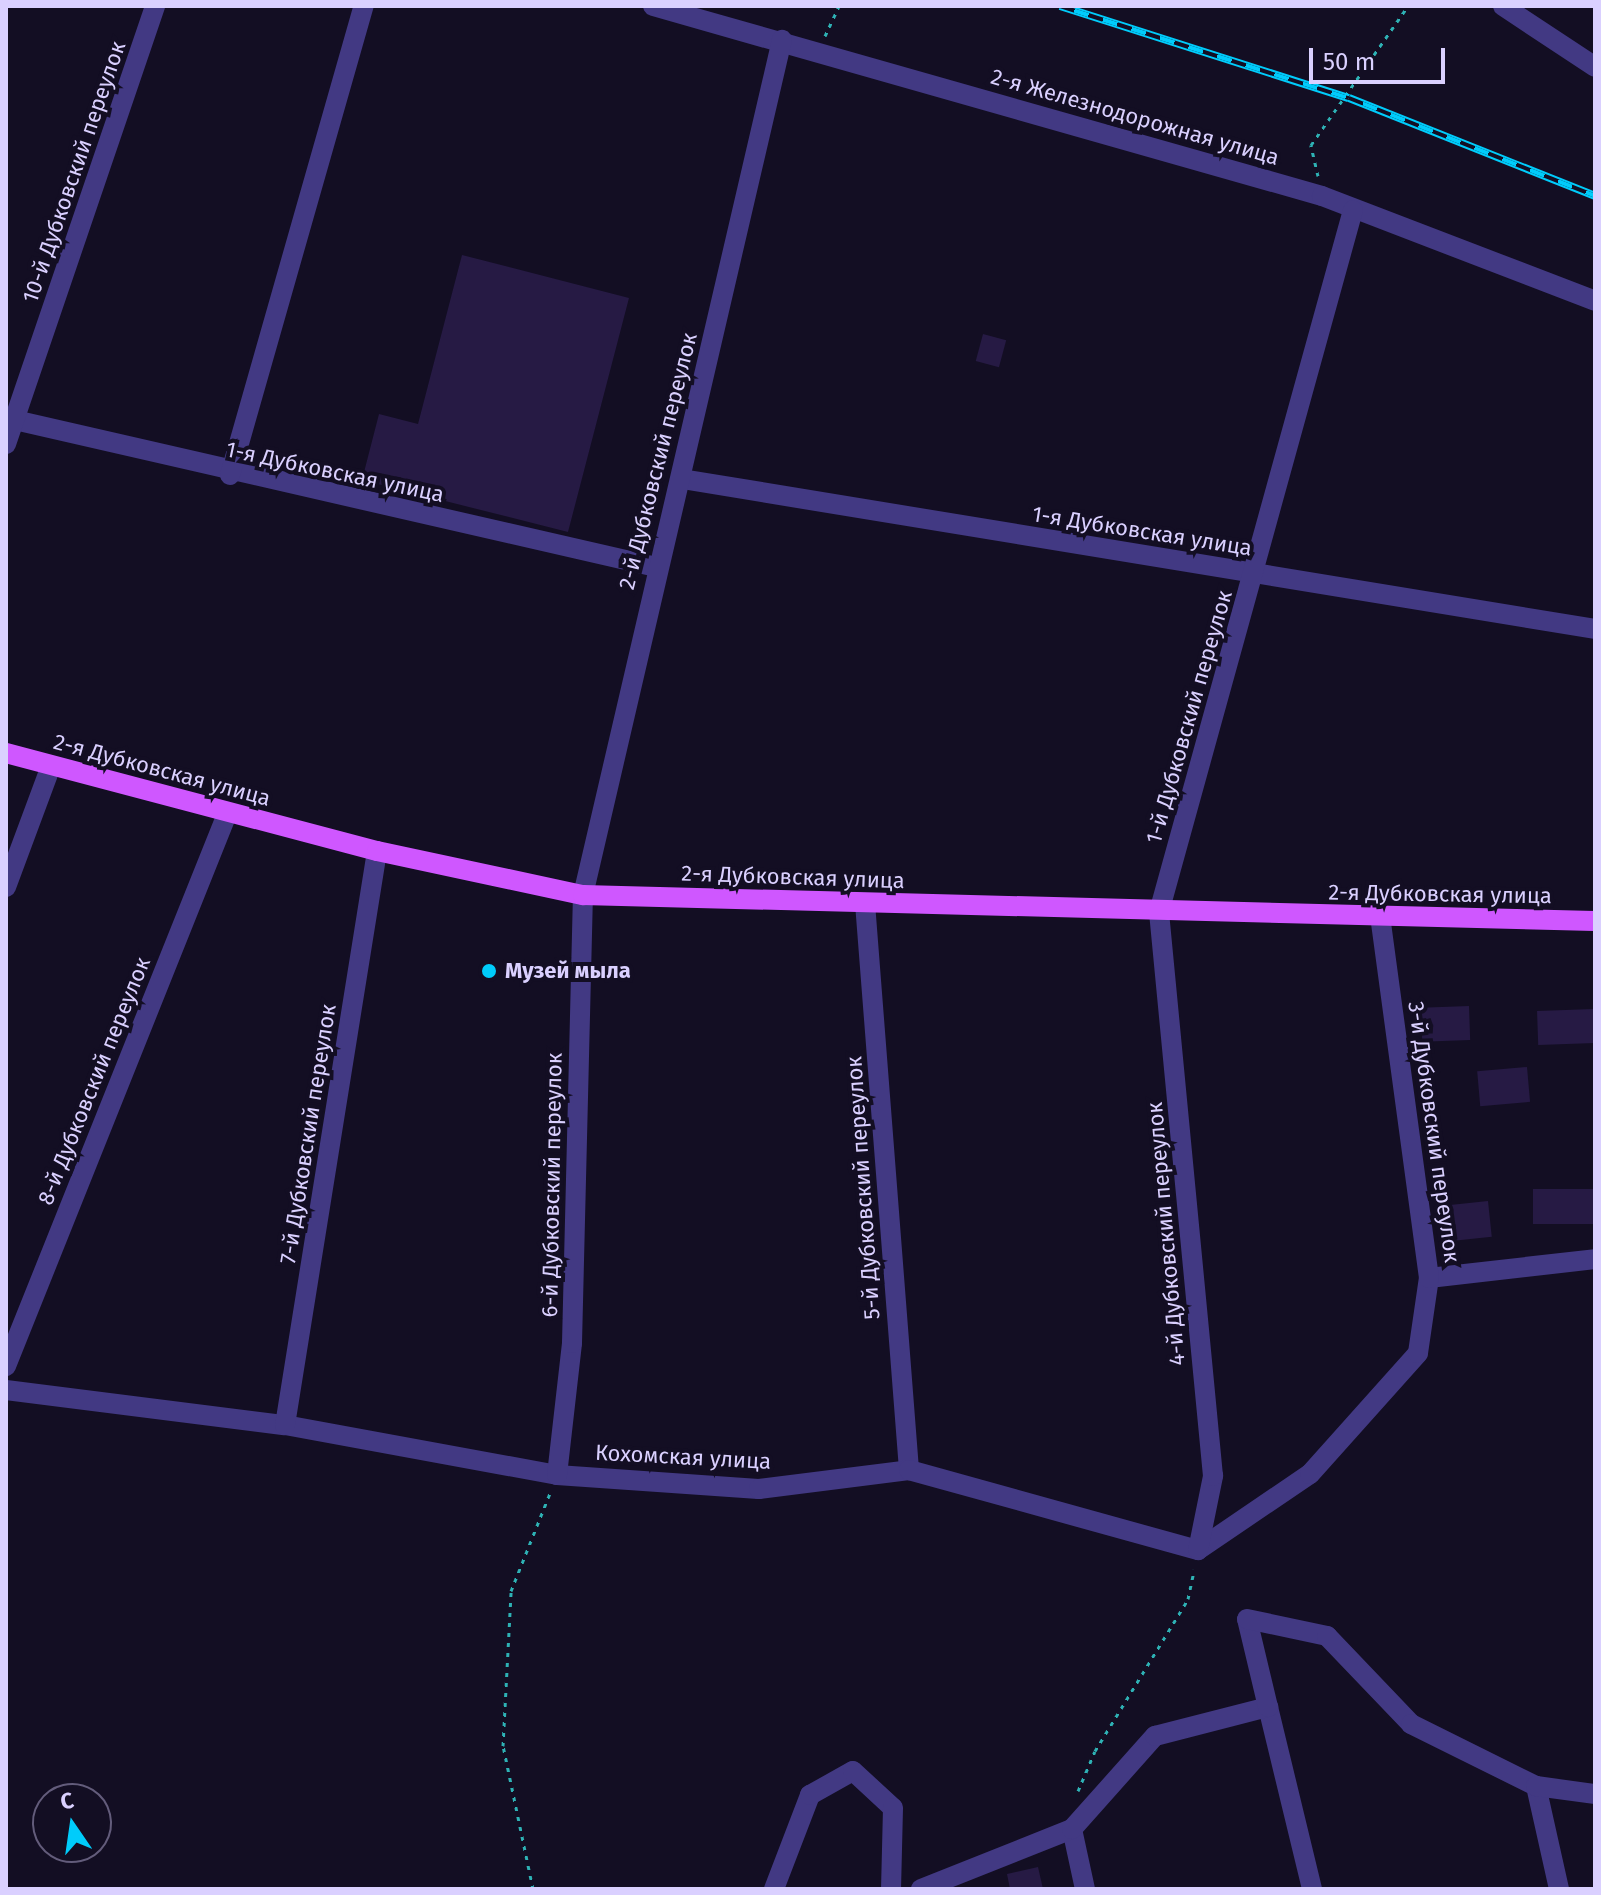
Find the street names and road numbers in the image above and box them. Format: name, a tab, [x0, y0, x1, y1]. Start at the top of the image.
street label: 10-й Дубковский переулок	[17, 38, 131, 306]
street label: 2-я Железнодорожная улица	[988, 63, 1282, 171]
street label: 2-й Дубковский переулок	[613, 330, 703, 592]
street label: 1-я Дубковская улица	[224, 436, 446, 508]
street label: 1-я Дубковская улица	[1030, 501, 1254, 561]
street label: 1-й Дубковский переулок	[1140, 587, 1238, 847]
street label: 2-я Дубковская улица	[51, 728, 273, 812]
street label: 2-я Дубковская улица	[681, 860, 905, 894]
street label: 2-я Дубковская улица	[1328, 879, 1552, 909]
street label: 8-й Дубковский переулок	[32, 953, 156, 1209]
street label: 3-й Дубковский переулок	[1403, 1000, 1465, 1264]
street label: 7-й Дубковский переулок	[274, 1002, 342, 1266]
street label: 6-й Дубковский переулок	[536, 1053, 568, 1317]
street label: 5-й Дубковский переулок	[841, 1055, 885, 1321]
street label: 4-й Дубковский переулок	[1141, 1101, 1191, 1367]
street label: Кохомская улица	[594, 1439, 772, 1475]

